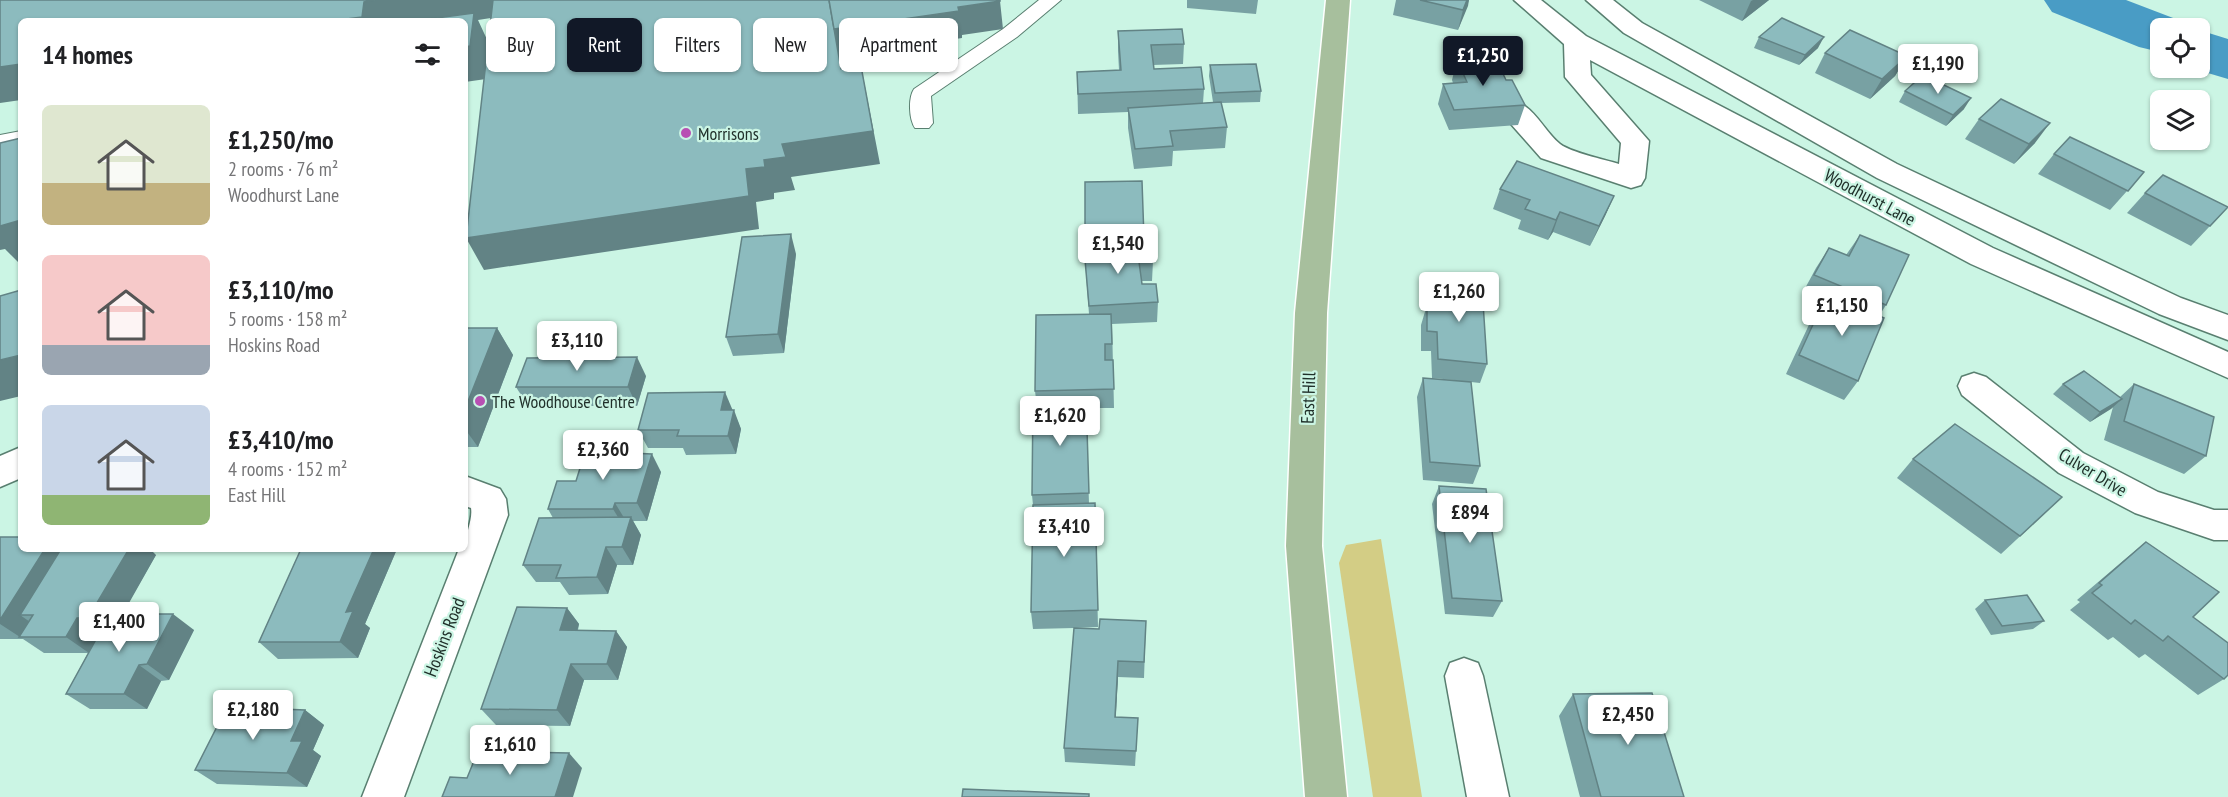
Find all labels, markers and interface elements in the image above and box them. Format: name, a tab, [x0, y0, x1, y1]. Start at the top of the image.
chip: Buy	[486, 18, 555, 72]
chip: Rent	[567, 18, 642, 72]
chip: Filters	[654, 18, 741, 72]
chip: New	[753, 18, 827, 72]
chip: Apartment	[839, 18, 958, 72]
map controls	[2150, 18, 2210, 150]
button: locate	[2150, 18, 2210, 78]
pin: £1,250	[1434, 36, 1532, 87]
text: 14 homes	[42, 38, 133, 71]
icon: filters	[411, 38, 444, 71]
text: £1,250	[1457, 42, 1509, 68]
pin: £1,190	[1889, 44, 1987, 95]
text: £1,190	[1912, 50, 1964, 76]
button: layers	[2150, 90, 2210, 150]
place label: Morrisons	[698, 122, 759, 145]
text: £1,250/mo	[228, 123, 334, 156]
marker: Morrisons	[679, 126, 693, 140]
icon: home	[90, 129, 162, 201]
text: 2 rooms · 76 m²	[228, 156, 338, 182]
street label: Woodhurst Lane	[1820, 163, 1920, 231]
text: Woodhurst Lane	[228, 182, 339, 208]
pin: £1,540	[1069, 224, 1167, 275]
text: £1,540	[1092, 230, 1144, 256]
pin: £1,260	[1410, 272, 1508, 323]
text: £3,110/mo	[228, 273, 334, 306]
text: £1,260	[1433, 278, 1485, 304]
icon: home	[90, 279, 162, 351]
pin: £1,150	[1793, 286, 1891, 337]
text: £1,150	[1816, 292, 1868, 318]
text: 5 rooms · 158 m²	[228, 306, 347, 332]
pin: £3,110	[528, 321, 626, 372]
text: £3,110	[551, 327, 603, 353]
text: Hoskins Road	[228, 332, 320, 358]
street label: East Hill	[1296, 371, 1320, 424]
place label: The Woodhouse Centre	[492, 390, 635, 413]
marker: The Woodhouse Centre	[473, 394, 487, 408]
pin: £1,620	[1011, 396, 1109, 447]
text: £1,620	[1034, 402, 1086, 428]
text: £3,410/mo	[228, 423, 334, 456]
icon: home	[90, 429, 162, 501]
pin: £2,360	[554, 430, 652, 481]
text: £2,360	[577, 436, 629, 462]
street label: Culver Drive	[2055, 443, 2131, 501]
text: 4 rooms · 152 m²	[228, 456, 347, 482]
text: East Hill	[228, 482, 285, 508]
pin: £894	[1434, 493, 1506, 544]
text: £894	[1451, 499, 1489, 525]
pin: £3,410	[1015, 507, 1113, 558]
text: £3,410	[1038, 513, 1090, 539]
street label: Hoskins Road	[418, 594, 470, 680]
pin: £1,400	[70, 602, 168, 653]
text: £1,400	[93, 608, 145, 634]
pin: £2,180	[204, 690, 302, 741]
pin: £2,450	[1579, 695, 1677, 746]
text: £2,180	[227, 696, 279, 722]
text: £2,450	[1602, 701, 1654, 727]
pin: £1,610	[461, 725, 559, 776]
text: £1,610	[484, 731, 536, 757]

